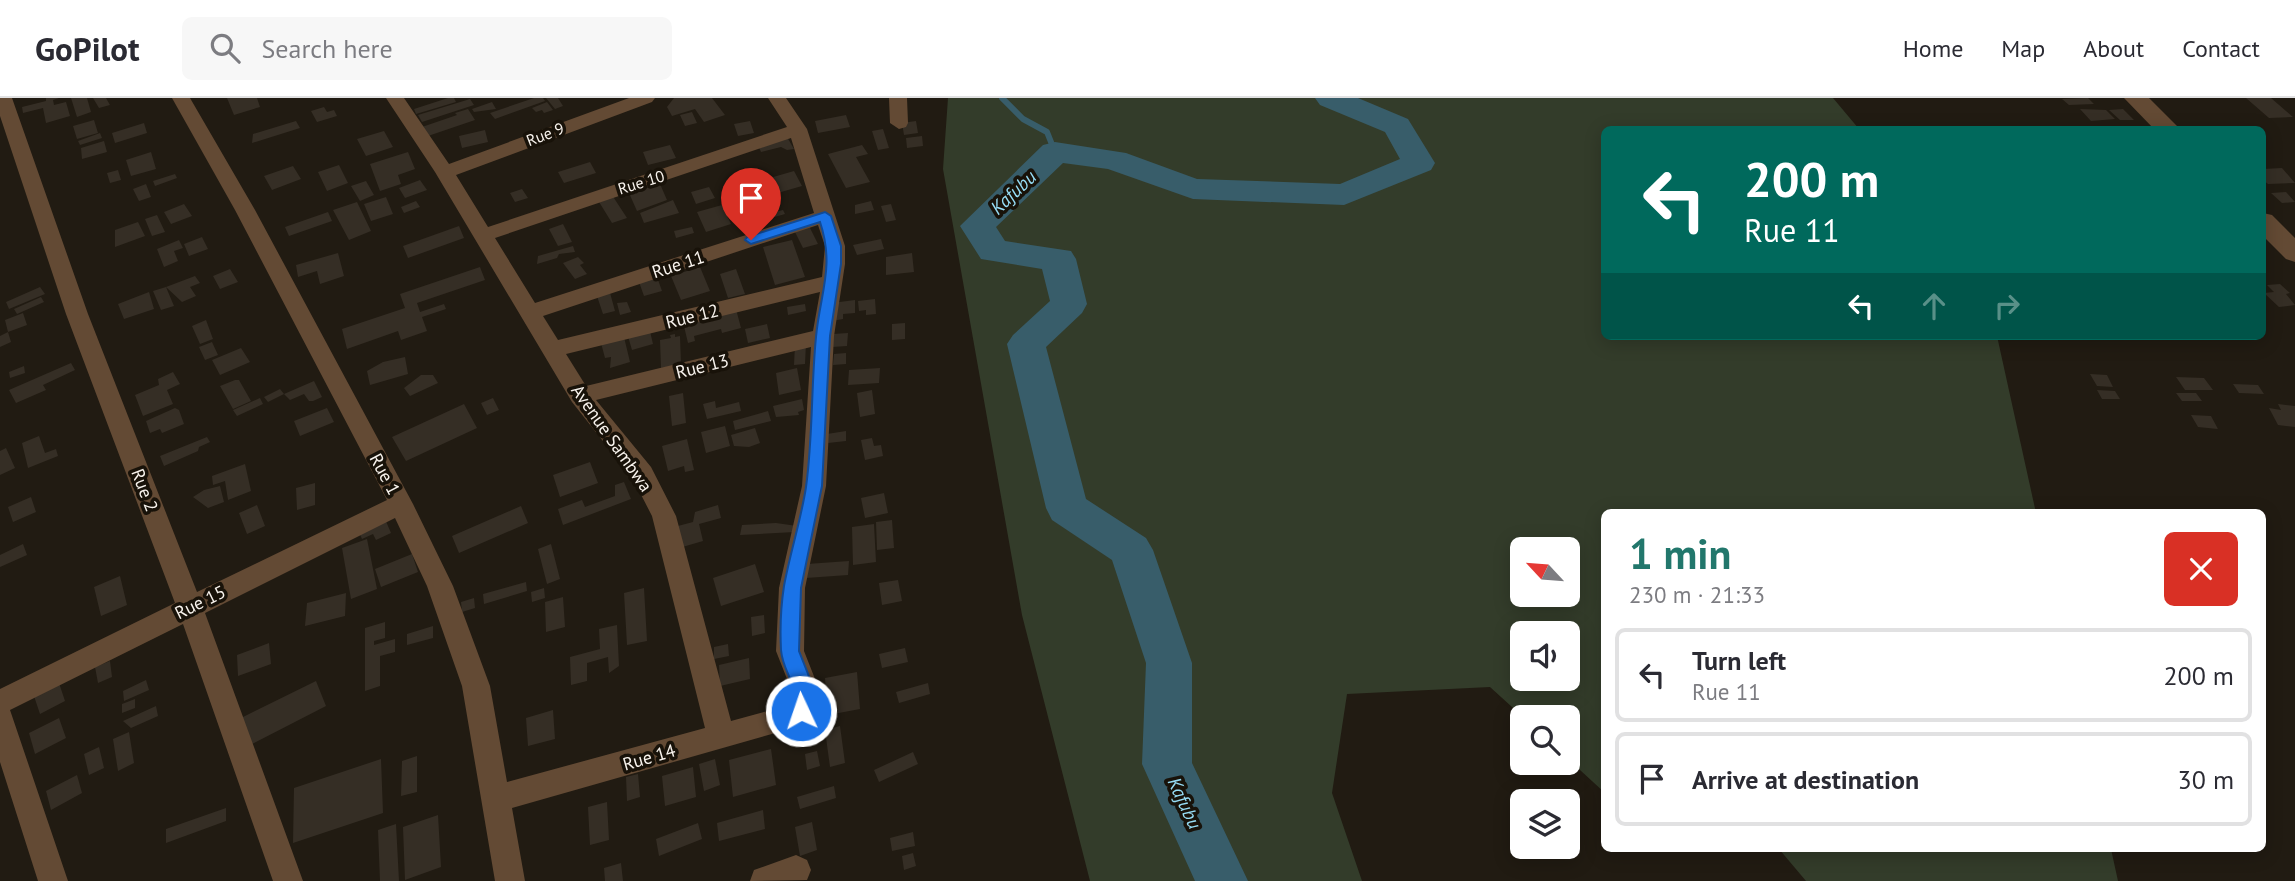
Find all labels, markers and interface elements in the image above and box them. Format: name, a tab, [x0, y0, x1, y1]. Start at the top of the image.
search box	[182, 17, 672, 80]
text: GoPilot	[35, 27, 140, 70]
icon: search	[206, 29, 244, 67]
text: Search here	[262, 32, 393, 65]
text: Home	[1903, 33, 1963, 64]
text: Map	[2001, 33, 2045, 64]
text: About	[2083, 33, 2144, 64]
text: Contact	[2182, 33, 2260, 64]
street label: Rue 9	[523, 118, 567, 150]
text: 200 m	[1744, 147, 1879, 211]
icon: left	[1629, 154, 1720, 245]
street label: Rue 10	[615, 165, 667, 199]
water label: Kafubu	[985, 165, 1041, 219]
pin	[721, 168, 781, 240]
icon: arrive	[732, 179, 770, 217]
text: Rue 11	[1744, 209, 1840, 251]
street label: Rue 11	[649, 245, 707, 283]
icon: left	[1842, 287, 1880, 325]
icon: ahead	[1915, 287, 1953, 325]
icon: right	[1988, 287, 2026, 325]
street label: Rue 12	[663, 298, 721, 334]
street label: Rue 13	[673, 348, 731, 384]
street label: Avenue Sambwa	[566, 380, 658, 496]
street label: Rue 1	[365, 449, 405, 499]
street label: Rue 2	[126, 465, 164, 515]
text: 1 min	[1629, 526, 1731, 581]
button: close	[2164, 532, 2238, 606]
north arrow	[1510, 537, 1580, 607]
map controls	[1510, 537, 1580, 859]
street label: Rue 15	[171, 580, 229, 624]
text: 230 m · 21:33	[1629, 580, 1765, 609]
button: sound	[1510, 621, 1580, 691]
text: Turn left	[1692, 644, 1786, 677]
icon: left	[1633, 656, 1671, 694]
text: 200 m	[2163, 659, 2234, 692]
position arrow	[764, 674, 838, 748]
text: Rue 11	[1692, 677, 1761, 706]
button: search	[1510, 705, 1580, 775]
street label: Rue 14	[620, 738, 678, 775]
icon: arrive	[1633, 760, 1671, 798]
text: Arrive at destination	[1692, 763, 1919, 796]
text: 30 m	[2178, 763, 2234, 796]
water label: Kafubu	[1163, 773, 1207, 833]
button: layers	[1510, 789, 1580, 859]

